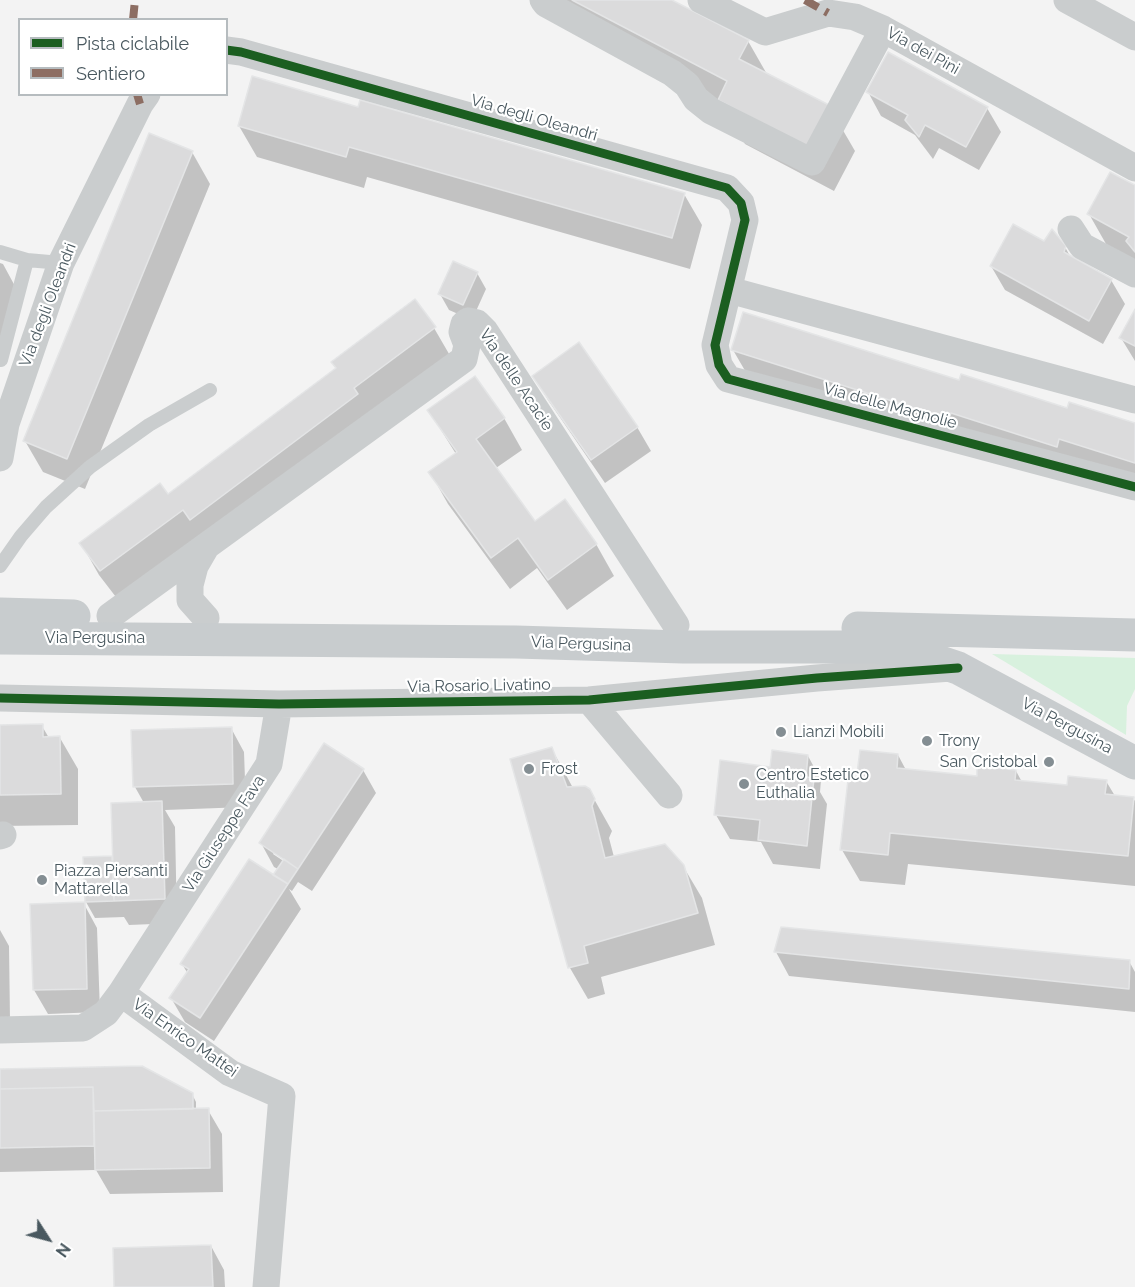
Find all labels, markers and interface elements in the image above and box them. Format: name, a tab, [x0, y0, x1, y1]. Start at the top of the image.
legend	[18, 18, 228, 96]
street label: Via dei Pini	[883, 23, 963, 79]
text: Pista ciclabile	[76, 33, 189, 54]
text: Sentiero	[76, 63, 145, 84]
street label: Via degli Oleandri	[468, 91, 600, 145]
street label: Via degli Oleandri	[16, 240, 80, 370]
street label: Via delle Acacie	[475, 326, 557, 434]
street label: Via delle Magnolie	[821, 379, 959, 433]
street label: Via Pergusina	[45, 628, 145, 648]
street label: Via Pergusina	[531, 633, 631, 655]
street label: Via Rosario Livatino	[407, 675, 551, 697]
street label: Via Pergusina	[1018, 694, 1116, 758]
place label: Lianzi Mobili	[793, 722, 884, 742]
marker: Lianzi Mobili	[774, 725, 788, 739]
place label: Trony	[939, 731, 980, 751]
marker: Trony	[920, 734, 934, 748]
place label: San Cristobal	[940, 752, 1037, 772]
marker: San Cristobal	[1042, 755, 1056, 769]
place label: Frost	[541, 759, 578, 779]
marker: Frost	[522, 762, 536, 776]
place label: Centro Estetico Euthalia	[756, 765, 869, 803]
street label: Via Giuseppe Fava	[179, 772, 269, 896]
marker: Centro Estetico Euthalia	[737, 777, 751, 791]
place label: Piazza Piersanti Mattarella	[54, 861, 168, 899]
marker: Piazza Piersanti Mattarella	[35, 873, 49, 887]
street label: Via Enrico Mattei	[129, 995, 241, 1081]
north arrow	[18, 1209, 78, 1269]
text: N	[52, 1239, 74, 1260]

